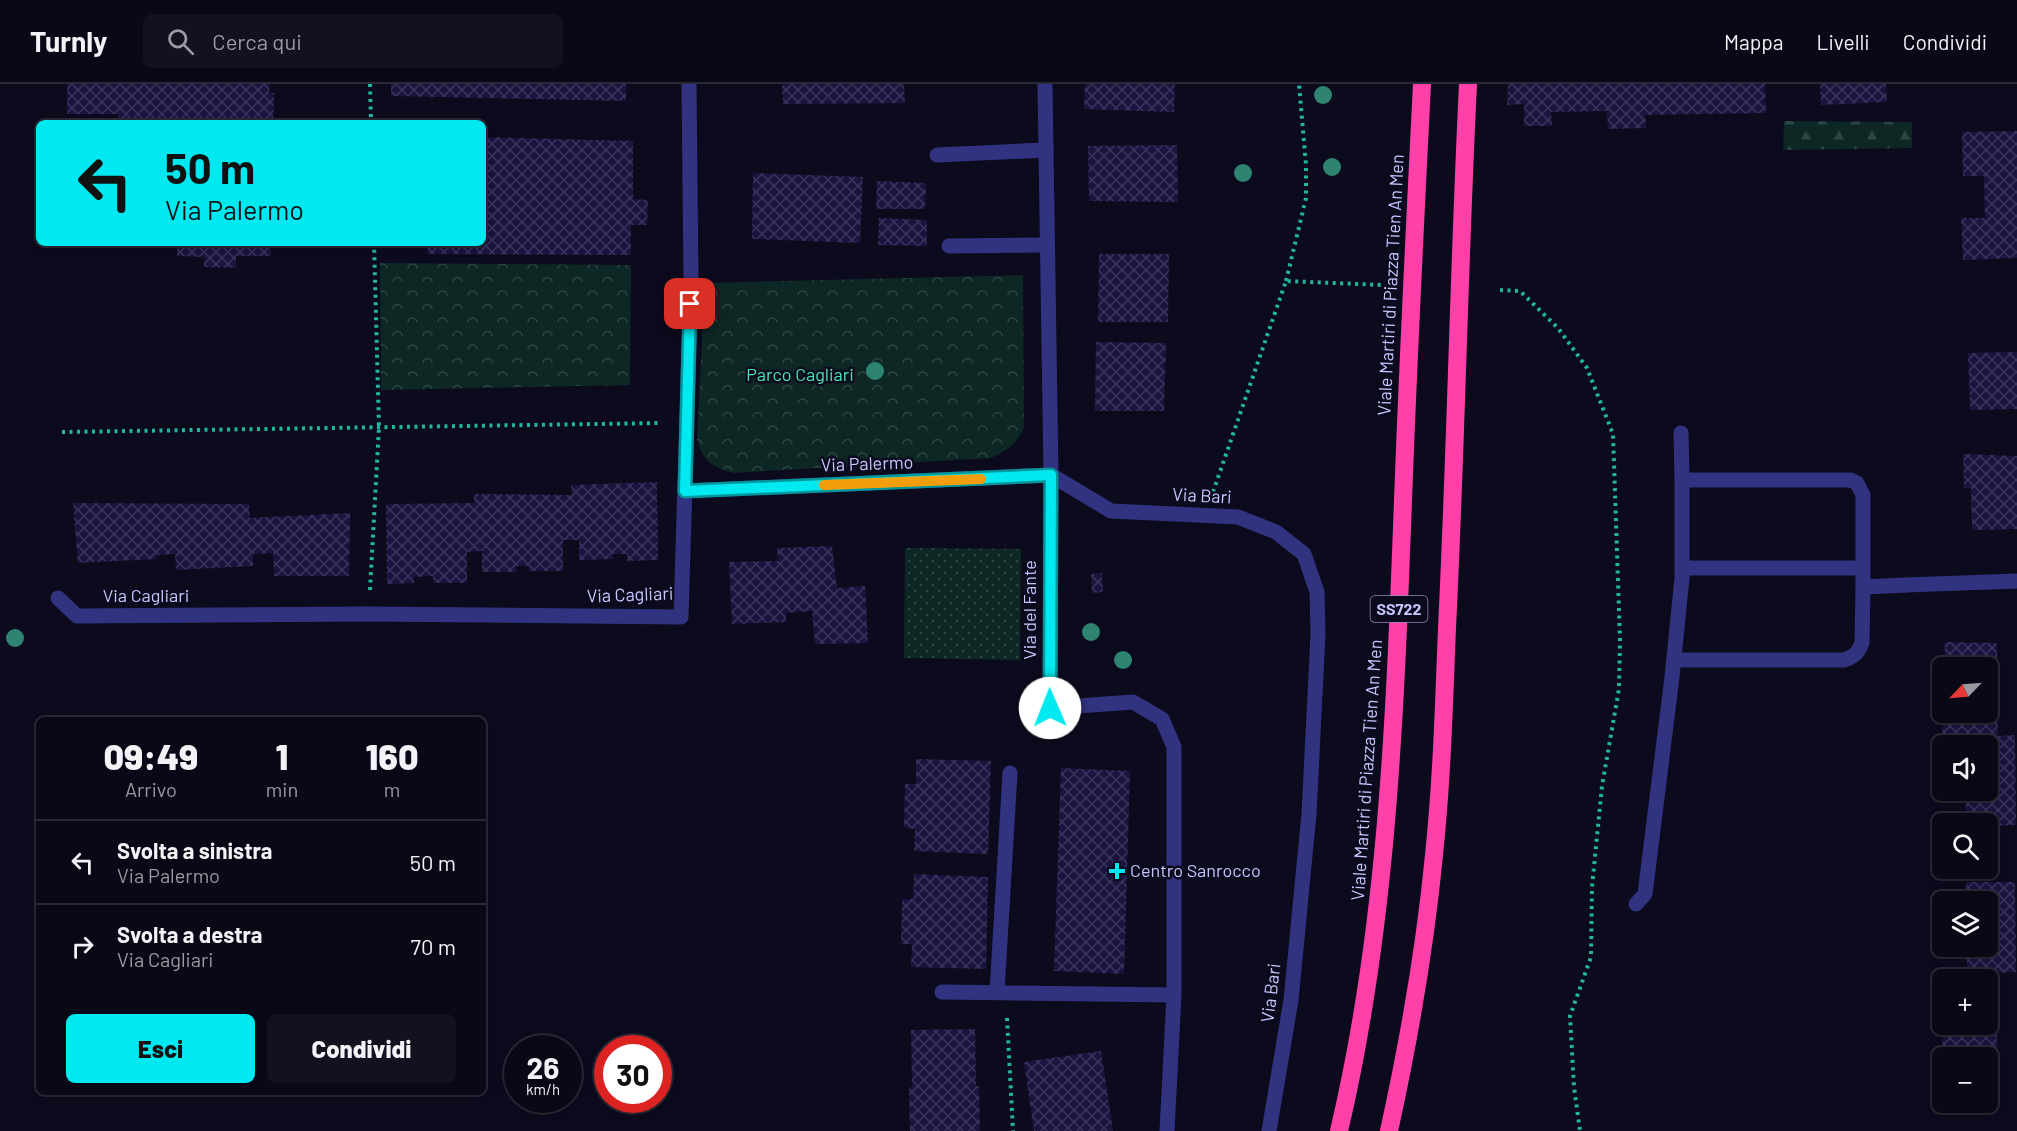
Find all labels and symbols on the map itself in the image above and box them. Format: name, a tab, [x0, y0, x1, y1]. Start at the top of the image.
street label: Viale Martiri di Piazza Tien An Men	[1372, 154, 1408, 416]
pin	[664, 278, 715, 329]
park label: Parco Cagliari	[746, 363, 854, 385]
street label: Via Palermo	[820, 450, 914, 476]
street label: Via Bari	[1172, 482, 1232, 508]
street label: Via del Fante	[1018, 560, 1040, 660]
street label: Via Cagliari	[586, 581, 674, 607]
street label: Via Cagliari	[103, 584, 189, 606]
road number: SS722	[1370, 596, 1428, 622]
street label: Viale Martiri di Piazza Tien An Men	[1346, 639, 1386, 901]
north arrow	[1932, 657, 1998, 723]
position arrow	[1018, 676, 1082, 740]
place label: Centro Sanrocco	[1130, 859, 1261, 881]
marker: Centro Sanrocco	[1108, 862, 1126, 880]
street label: Via Bari	[1255, 962, 1285, 1024]
speed limit sign: 30	[594, 1035, 672, 1113]

